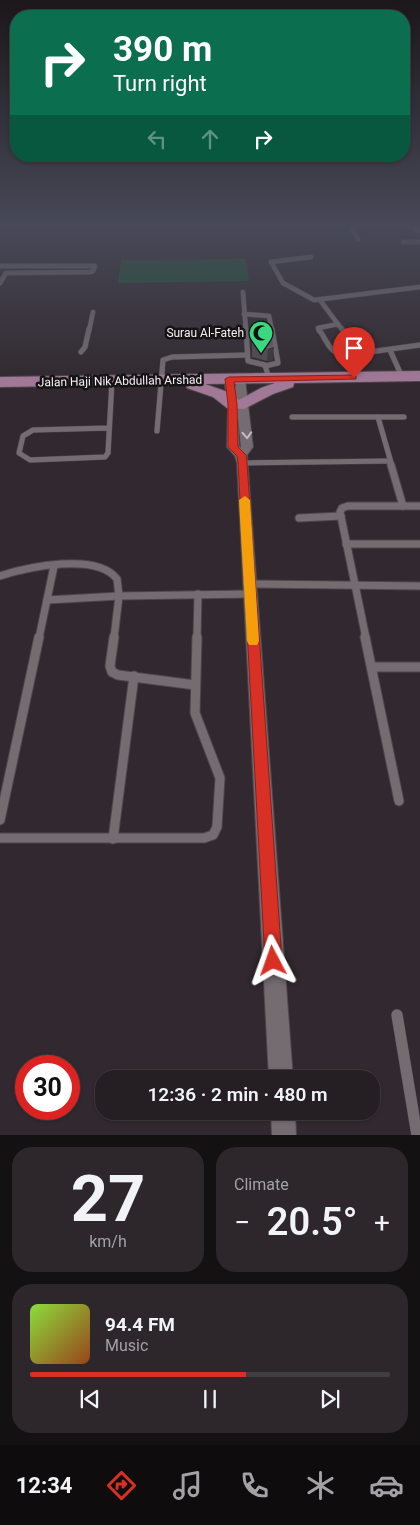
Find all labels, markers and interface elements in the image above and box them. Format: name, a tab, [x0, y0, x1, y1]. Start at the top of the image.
text: 390 m	[113, 29, 212, 70]
icon: right	[30, 30, 95, 95]
text: Turn right	[113, 71, 207, 96]
icon: left	[143, 125, 171, 153]
icon: ahead	[196, 125, 224, 153]
icon: right	[249, 125, 277, 153]
mosque icon: Surau Al-Fateh	[248, 320, 274, 354]
place label: Surau Al-Fateh	[166, 326, 244, 340]
pin	[333, 327, 375, 378]
icon: arrive	[340, 334, 368, 362]
street label: Jalan Haji Nik Abdullah Arshad	[38, 373, 202, 389]
one-way arrow	[241, 432, 252, 440]
position arrow	[246, 934, 298, 986]
speed limit sign: 30	[15, 1055, 80, 1120]
text: 12:36 · 2 min · 480 m	[147, 1083, 328, 1106]
text: 27	[71, 1161, 145, 1237]
text: Climate	[234, 1175, 289, 1194]
text: 20.5°	[267, 1200, 357, 1244]
text: −	[234, 1206, 250, 1239]
text: +	[374, 1206, 390, 1239]
text: km/h	[89, 1232, 127, 1251]
text: 94.4 FM	[105, 1313, 175, 1336]
text: Music	[105, 1336, 148, 1355]
icon: previous	[76, 1385, 104, 1413]
icon: pause	[196, 1385, 224, 1413]
icon: next	[316, 1385, 344, 1413]
icon: directions	[104, 1468, 139, 1503]
icon: music	[170, 1468, 205, 1503]
icon: phone	[237, 1468, 272, 1503]
icon: climate	[303, 1468, 338, 1503]
icon: car	[369, 1468, 404, 1503]
text: 12:34	[16, 1473, 72, 1498]

